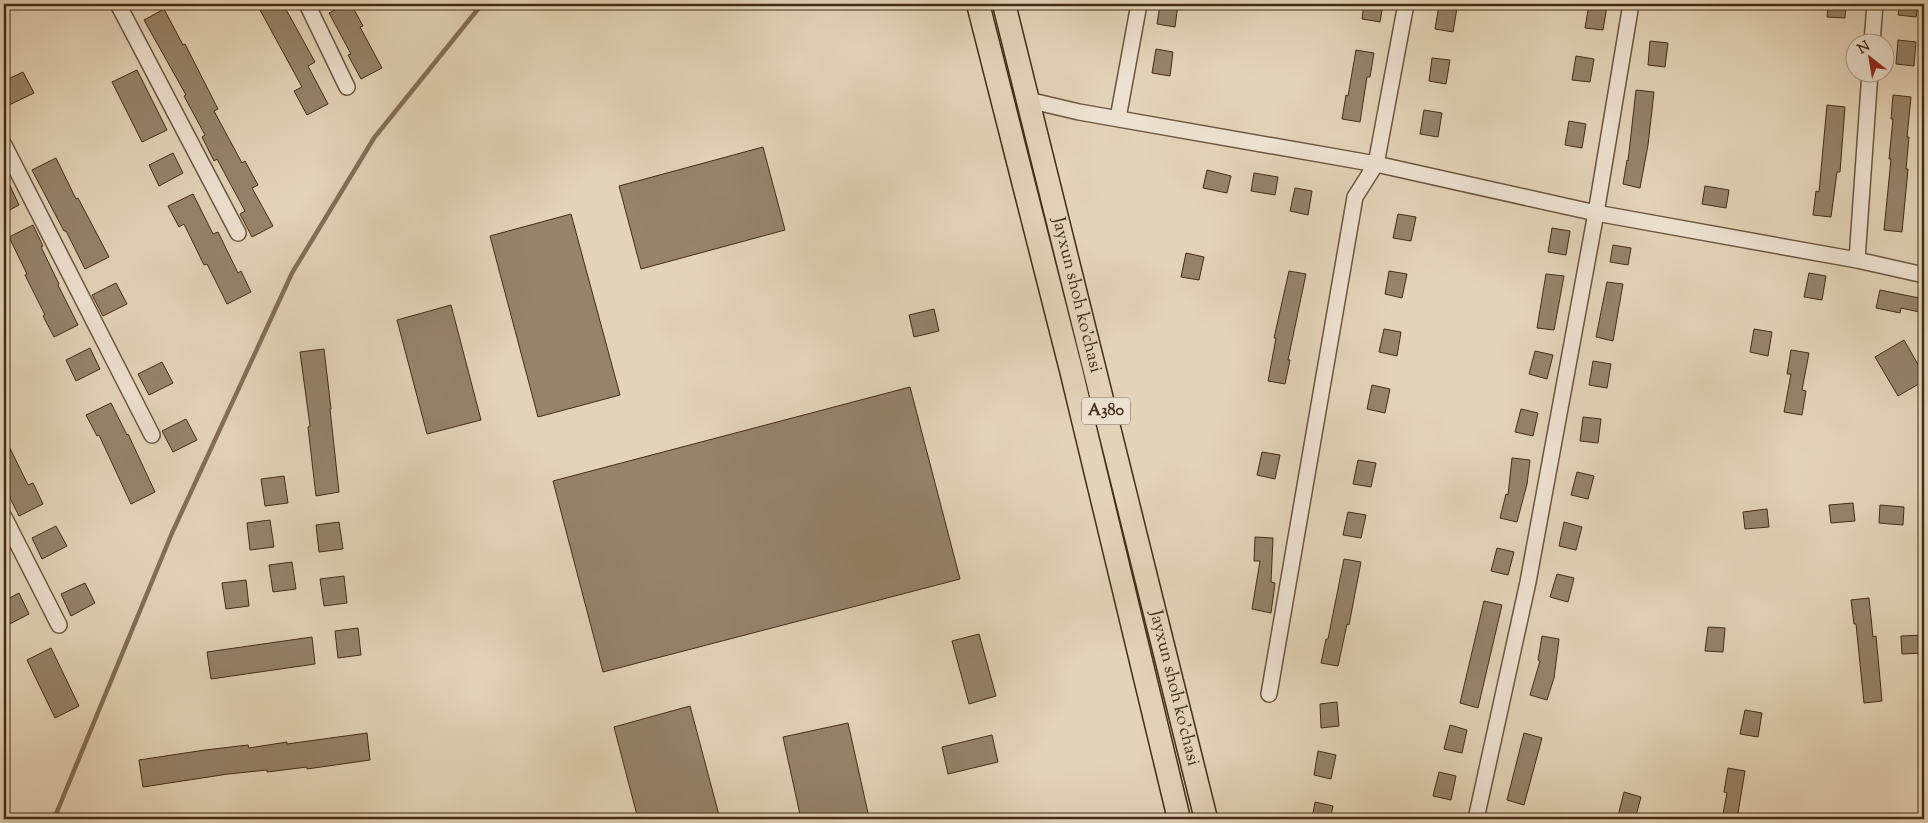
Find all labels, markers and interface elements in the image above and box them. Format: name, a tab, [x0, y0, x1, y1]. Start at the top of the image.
north arrow	[1846, 32, 1896, 82]
text: N	[1854, 37, 1874, 60]
street label: Jayxun shoh ko'chasi	[1044, 214, 1108, 376]
road number: A380	[1082, 398, 1130, 424]
street label: Jayxun shoh ko'chasi	[1142, 607, 1205, 769]

